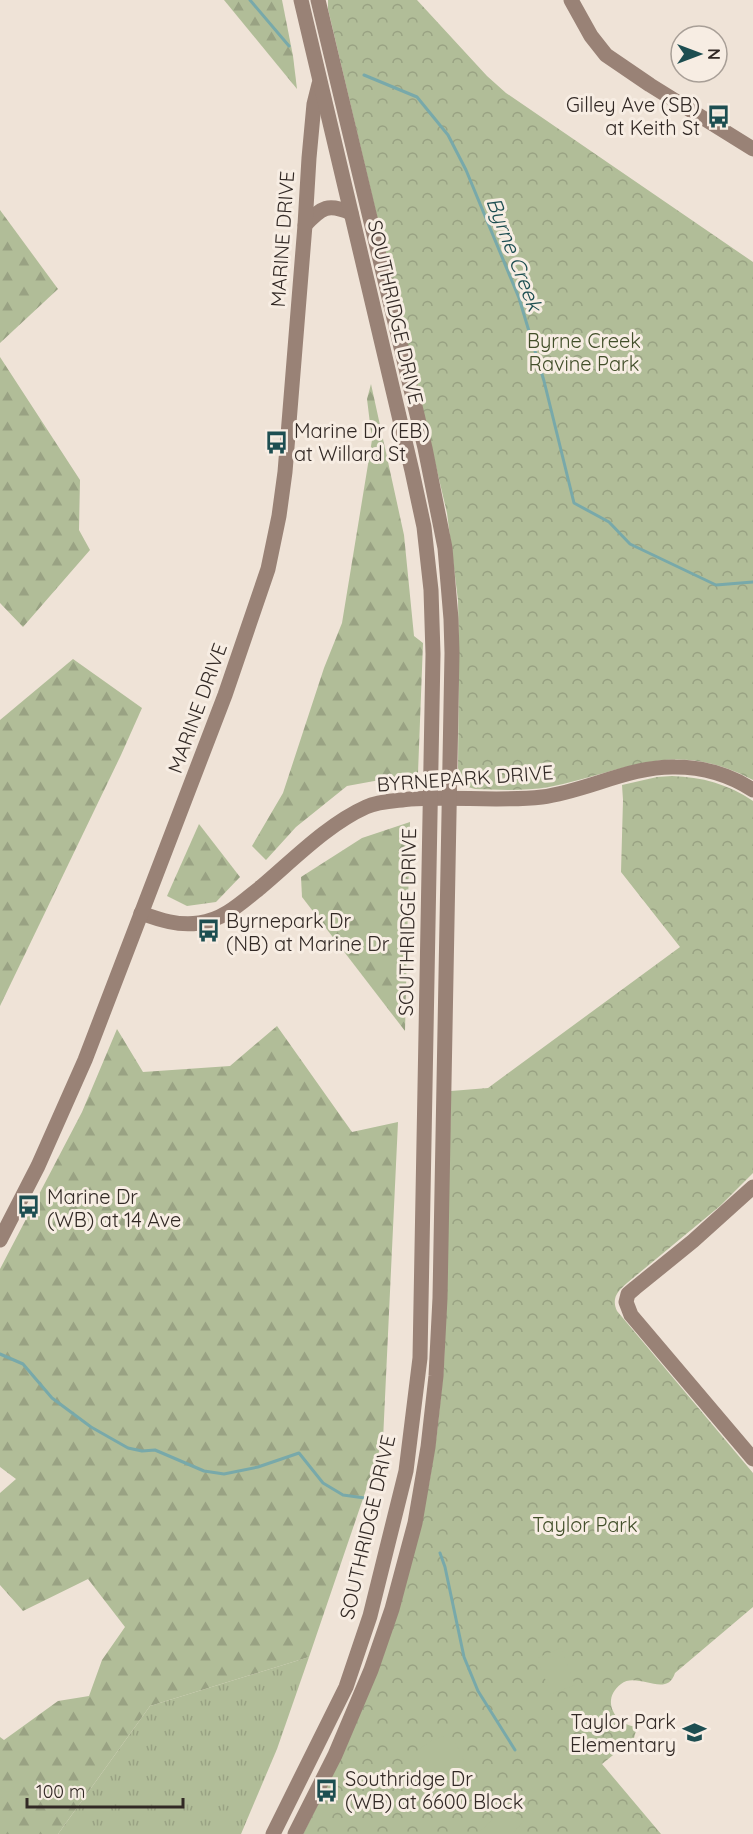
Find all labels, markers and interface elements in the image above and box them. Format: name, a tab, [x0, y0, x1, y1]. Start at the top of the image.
north arrow	[669, 24, 729, 84]
text: N	[704, 48, 724, 60]
place label: Gilley Ave (SB) at Keith St	[566, 92, 700, 140]
bus stop icon: Gilley Ave (SB) at Keith St	[705, 103, 731, 129]
street label: MARINE DRIVE	[265, 170, 299, 308]
water label: Byrne Creek	[481, 193, 549, 316]
street label: SOUTHRIDGE DRIVE	[363, 217, 429, 407]
park label: Byrne Creek Ravine Park	[527, 328, 641, 376]
place label: Marine Dr (EB) at Willard St	[294, 418, 430, 466]
bus stop icon: Marine Dr (EB) at Willard St	[263, 429, 289, 455]
street label: MARINE DRIVE	[162, 639, 232, 777]
street label: BYRNEPARK DRIVE	[376, 759, 554, 797]
street label: SOUTHRIDGE DRIVE	[393, 828, 421, 1016]
place label: Byrnepark Dr (NB) at Marine Dr	[226, 908, 390, 956]
bus stop icon: Byrnepark Dr (NB) at Marine Dr	[195, 918, 221, 944]
place label: Marine Dr (WB) at 14 Ave	[47, 1184, 181, 1232]
bus stop icon: Marine Dr (WB) at 14 Ave	[16, 1194, 42, 1220]
street label: SOUTHRIDGE DRIVE	[334, 1432, 400, 1622]
park label: Taylor Park	[532, 1512, 638, 1537]
place label: Taylor Park Elementary	[570, 1709, 676, 1757]
school or university icon: Taylor Park Elementary	[681, 1720, 707, 1746]
place label: Southridge Dr (WB) at 6600 Block	[345, 1766, 523, 1814]
scale bar	[27, 1771, 183, 1809]
bus stop icon: Southridge Dr (WB) at 6600 Block	[314, 1777, 340, 1803]
text: 100 m	[36, 1780, 85, 1803]

